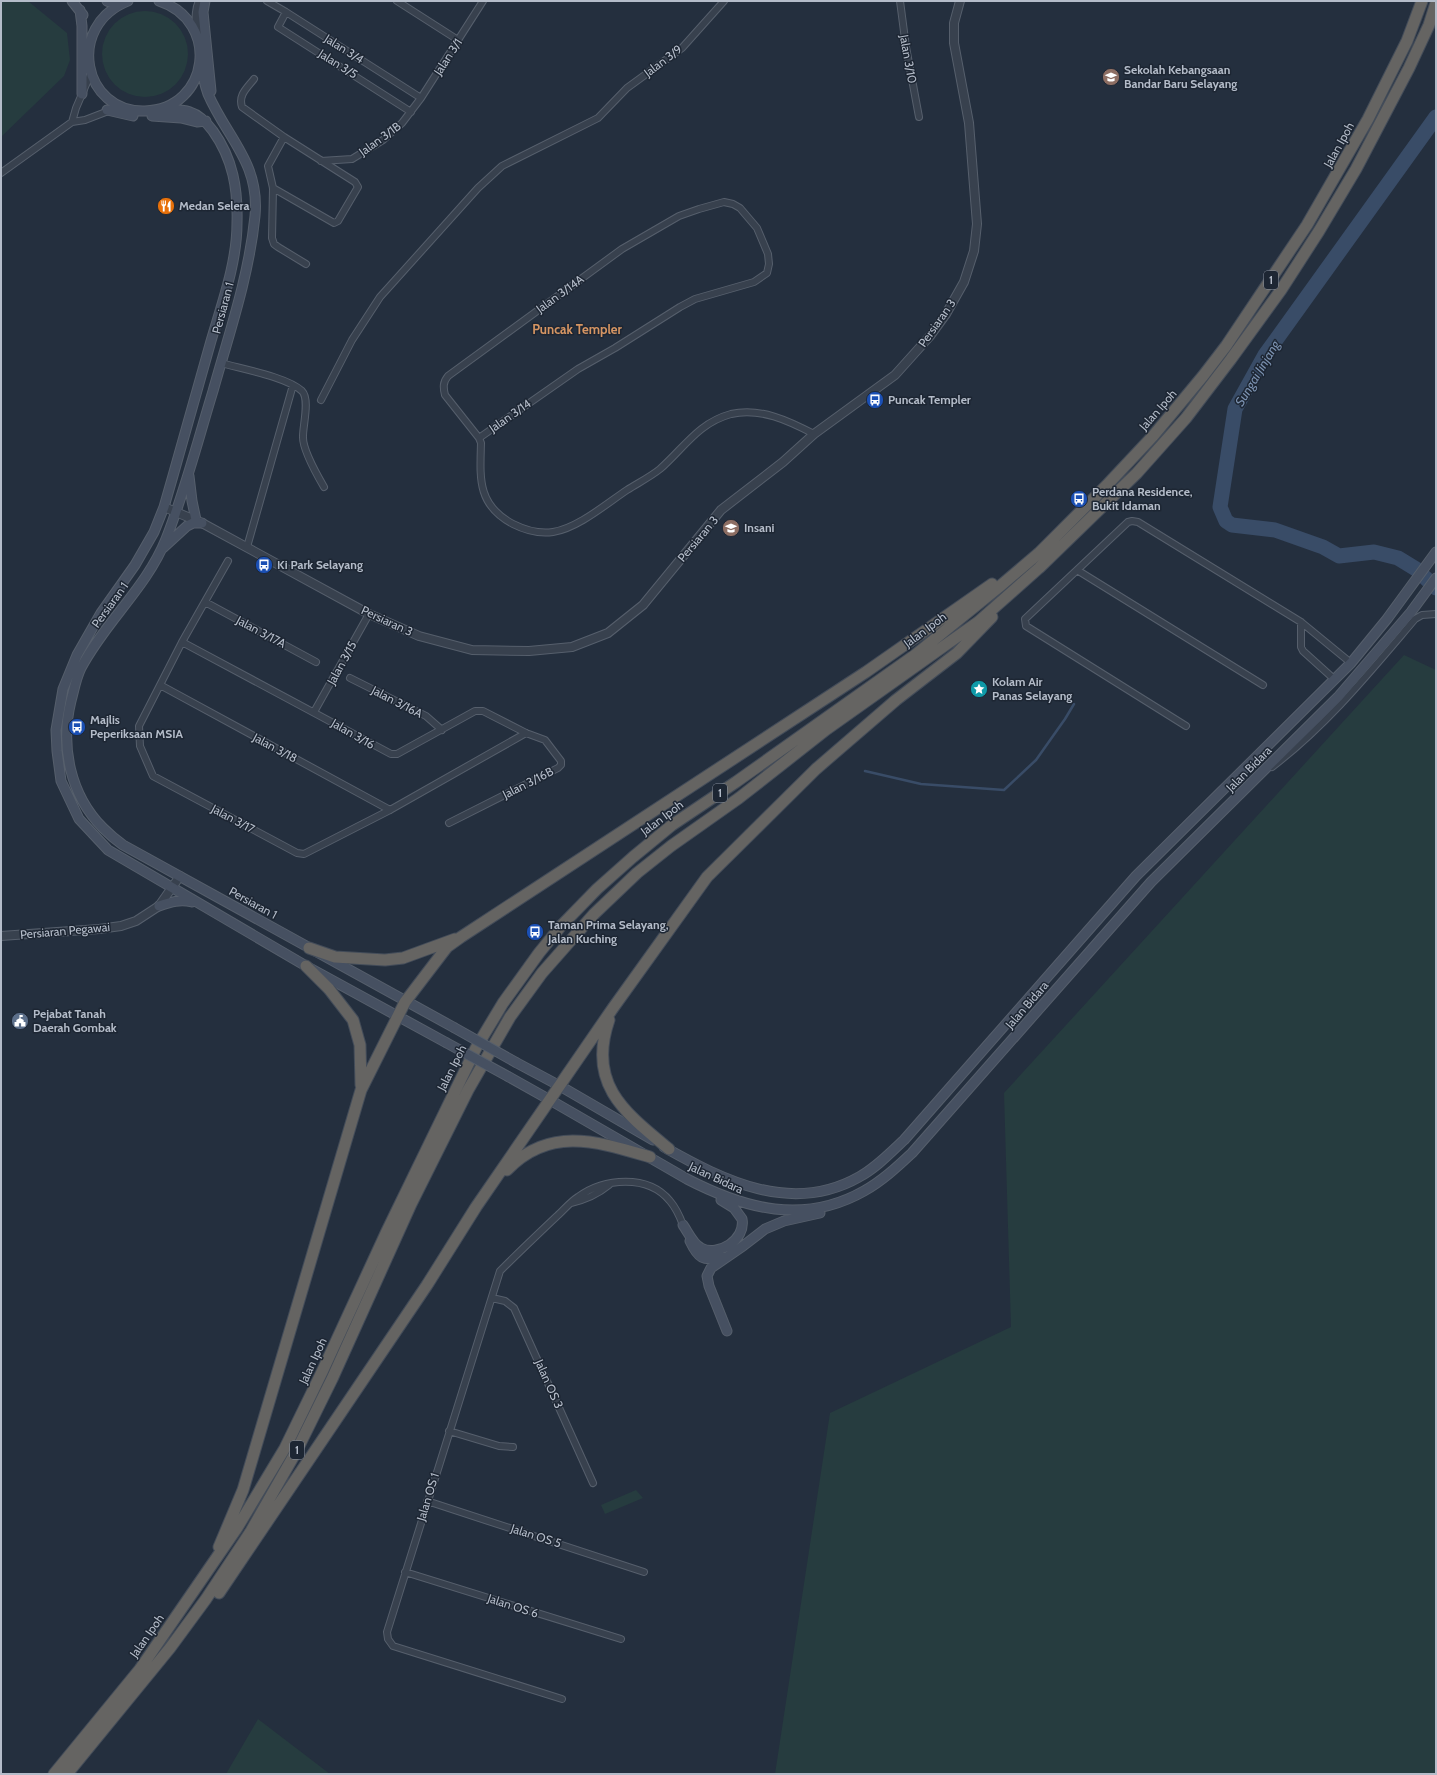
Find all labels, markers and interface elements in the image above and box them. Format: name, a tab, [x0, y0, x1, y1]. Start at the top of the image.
street label: Jalan 3/4	[321, 30, 367, 67]
street label: Jalan 3/10	[897, 32, 920, 85]
street label: Jalan 3/1	[430, 35, 465, 79]
street label: Jalan 3/9	[640, 41, 685, 80]
street label: Jalan 3/5	[315, 45, 361, 81]
place label: Sekolah Kebangsaan Bandar Baru Selayang	[1124, 62, 1237, 91]
school or university icon: Sekolah Kebangsaan Bandar Baru Selayang	[1101, 67, 1121, 87]
street label: Jalan 3/1B	[355, 118, 404, 159]
street label: Jalan Ipoh	[1320, 119, 1357, 171]
restaurant icon: Medan Selera	[156, 196, 176, 216]
place label: Medan Selera	[179, 198, 249, 213]
street label: Jalan 3/14A	[532, 271, 587, 317]
road number: 1	[1264, 271, 1278, 289]
street label: Persiaran 1	[208, 280, 237, 335]
street label: Persiaran 3	[915, 296, 959, 350]
district label: Puncak Templer	[532, 321, 623, 337]
water label: Sungai Jinjang	[1231, 336, 1284, 409]
street label: Jalan Ipoh	[1135, 386, 1180, 434]
bus stop icon: Puncak Templer	[865, 390, 885, 410]
place label: Puncak Templer	[888, 392, 971, 407]
street label: Jalan 3/14	[485, 396, 534, 436]
place label: Perdana Residence, Bukit Idaman	[1092, 484, 1193, 513]
bus stop icon: Perdana Residence, Bukit Idaman	[1069, 489, 1089, 509]
street label: Persiaran 3	[674, 513, 721, 565]
school or university icon: Insani	[721, 518, 741, 538]
place label: Insani	[744, 520, 775, 535]
bus stop icon: Ki Park Selayang	[254, 555, 274, 575]
place label: Ki Park Selayang	[277, 557, 363, 572]
street label: Persiaran 1	[88, 579, 131, 630]
street label: Persiaran 3	[359, 602, 415, 639]
street label: Jalan Ipoh	[900, 609, 949, 651]
street label: Jalan 3/17A	[233, 612, 289, 651]
street label: Jalan 3/15	[323, 638, 360, 688]
place label: Kolam Air Panas Selayang	[992, 674, 1072, 703]
place icon: Kolam Air Panas Selayang	[969, 679, 989, 699]
street label: Jalan 3/16A	[368, 682, 426, 721]
place label: Majlis Peperiksaan MSIA	[90, 712, 184, 741]
street label: Jalan 3/16	[328, 715, 378, 752]
bus stop icon: Majlis Peperiksaan MSIA	[67, 717, 87, 737]
street label: Jalan 3/18	[250, 729, 300, 766]
street label: Jalan Bidara	[1222, 743, 1275, 795]
street label: Jalan 3/16B	[499, 763, 556, 802]
road number: 1	[713, 784, 727, 802]
street label: Jalan Ipoh	[637, 797, 686, 839]
street label: Jalan 3/17	[208, 800, 258, 836]
street label: Persiaran 1	[227, 883, 280, 922]
place label: Taman Prima Selayang, Jalan Kuching	[547, 917, 669, 946]
street label: Persiaran Pegawai	[19, 919, 111, 942]
bus stop icon: Taman Prima Selayang, Jalan Kuching	[525, 922, 545, 942]
street label: Jalan Bidara	[1001, 978, 1052, 1032]
place label: Pejabat Tanah Daerah Gombak	[33, 1006, 117, 1035]
public building icon: Pejabat Tanah Daerah Gombak	[10, 1011, 30, 1031]
street label: Jalan Ipoh	[433, 1042, 469, 1094]
street label: Jalan Bidara	[686, 1158, 746, 1197]
street label: Jalan Ipoh	[295, 1335, 330, 1387]
street label: Jalan OS 3	[532, 1356, 567, 1411]
road number: 1	[290, 1441, 304, 1459]
street label: Jalan OS 1	[413, 1471, 442, 1524]
street label: Jalan OS 5	[508, 1520, 563, 1551]
street label: Jalan OS 6	[485, 1590, 541, 1621]
street label: Jalan Ipoh	[126, 1611, 167, 1661]

